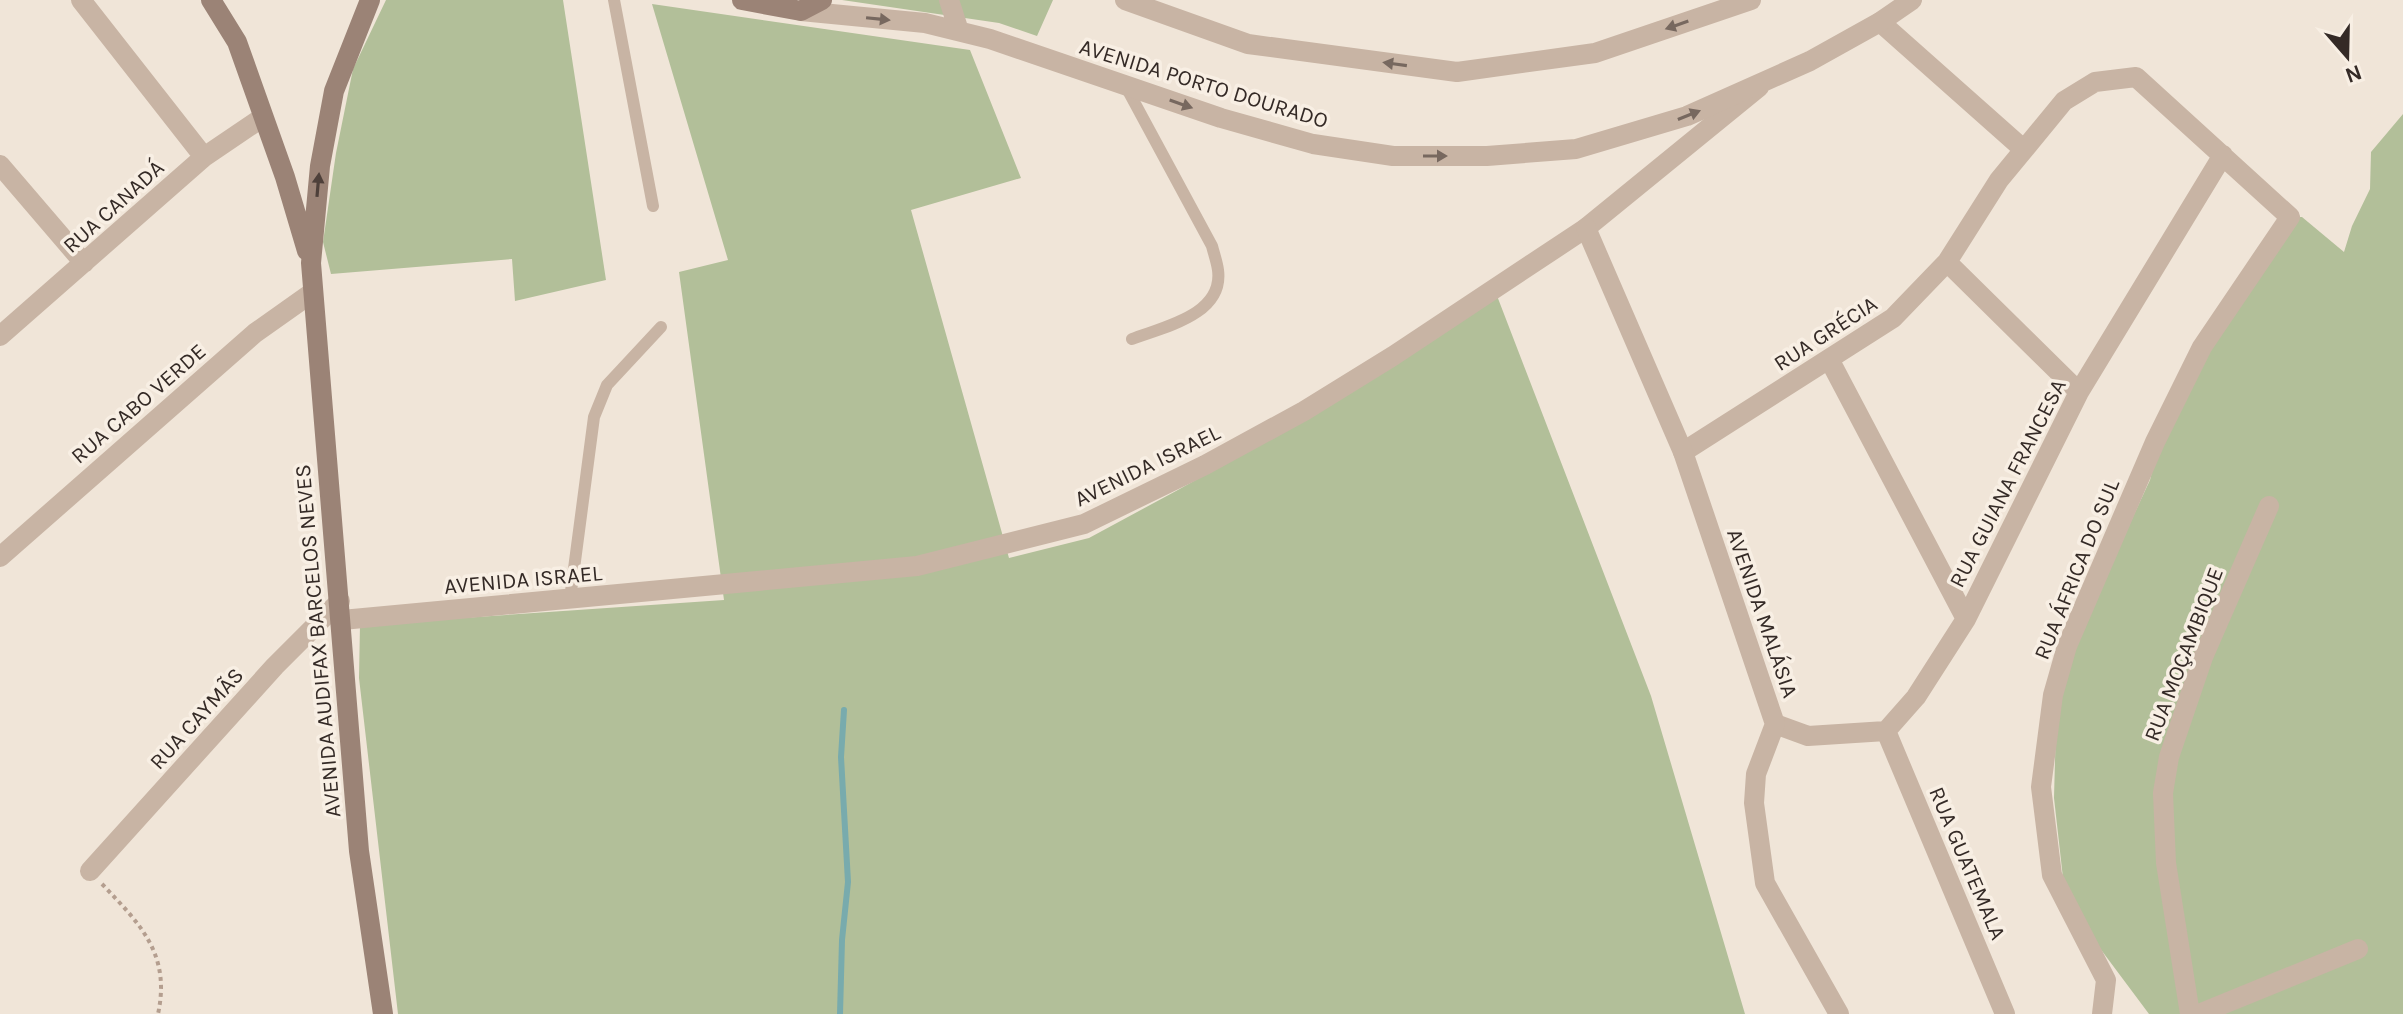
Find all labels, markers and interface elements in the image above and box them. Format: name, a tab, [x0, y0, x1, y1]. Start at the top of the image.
one-way arrow	[866, 12, 891, 25]
north arrow	[2307, 16, 2387, 96]
one-way arrow	[1665, 19, 1689, 31]
street label: AVENIDA PORTO DOURADO	[1076, 34, 1331, 134]
one-way arrow	[1382, 57, 1407, 70]
text: N	[2342, 59, 2365, 89]
one-way arrow	[1170, 99, 1194, 111]
one-way arrow	[1677, 108, 1701, 121]
one-way arrow	[1423, 150, 1448, 162]
street label: RUA CANADÁ	[57, 154, 170, 259]
one-way arrow	[312, 172, 325, 197]
street label: RUA GRÉCIA	[1768, 290, 1882, 377]
street label: RUA CABO VERDE	[66, 338, 211, 469]
street label: RUA GUIANA FRANCESA	[1944, 375, 2072, 592]
street label: AVENIDA ISRAEL	[1070, 419, 1225, 512]
street label: AVENIDA AUDIFAX BARCELOS NEVES	[290, 463, 346, 819]
street label: RUA ÁFRICA DO SUL	[2028, 474, 2125, 664]
street label: AVENIDA MALÁSIA	[1721, 525, 1804, 701]
street label: AVENIDA ISRAEL	[443, 560, 604, 600]
street label: RUA MOÇAMBIQUE	[2139, 564, 2229, 745]
street label: RUA CAYMÃS	[144, 662, 249, 775]
street label: RUA GUATEMALA	[1923, 783, 2011, 944]

